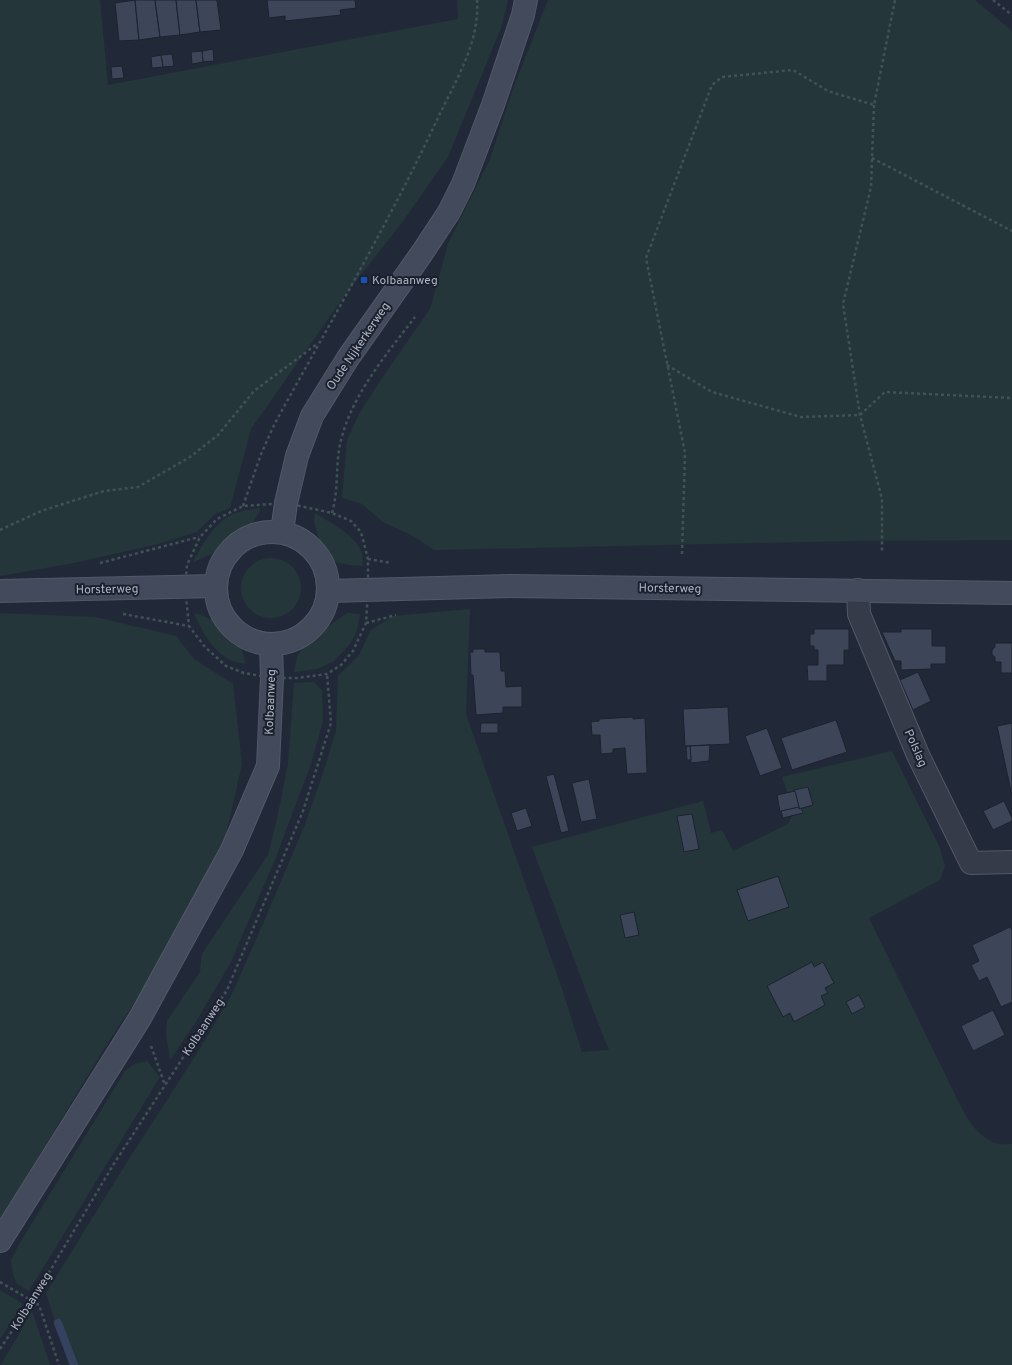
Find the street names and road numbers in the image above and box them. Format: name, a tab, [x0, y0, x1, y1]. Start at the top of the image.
street label: Oude Nijkerkerweg	[323, 299, 394, 394]
street label: Horsterweg	[638, 580, 701, 598]
street label: Horsterweg	[76, 581, 139, 599]
street label: Kolbaanweg	[262, 669, 280, 735]
street label: Polslag	[900, 727, 930, 770]
street label: Kolbaanweg	[179, 996, 228, 1059]
street label: Kolbaanweg	[8, 1269, 56, 1334]

